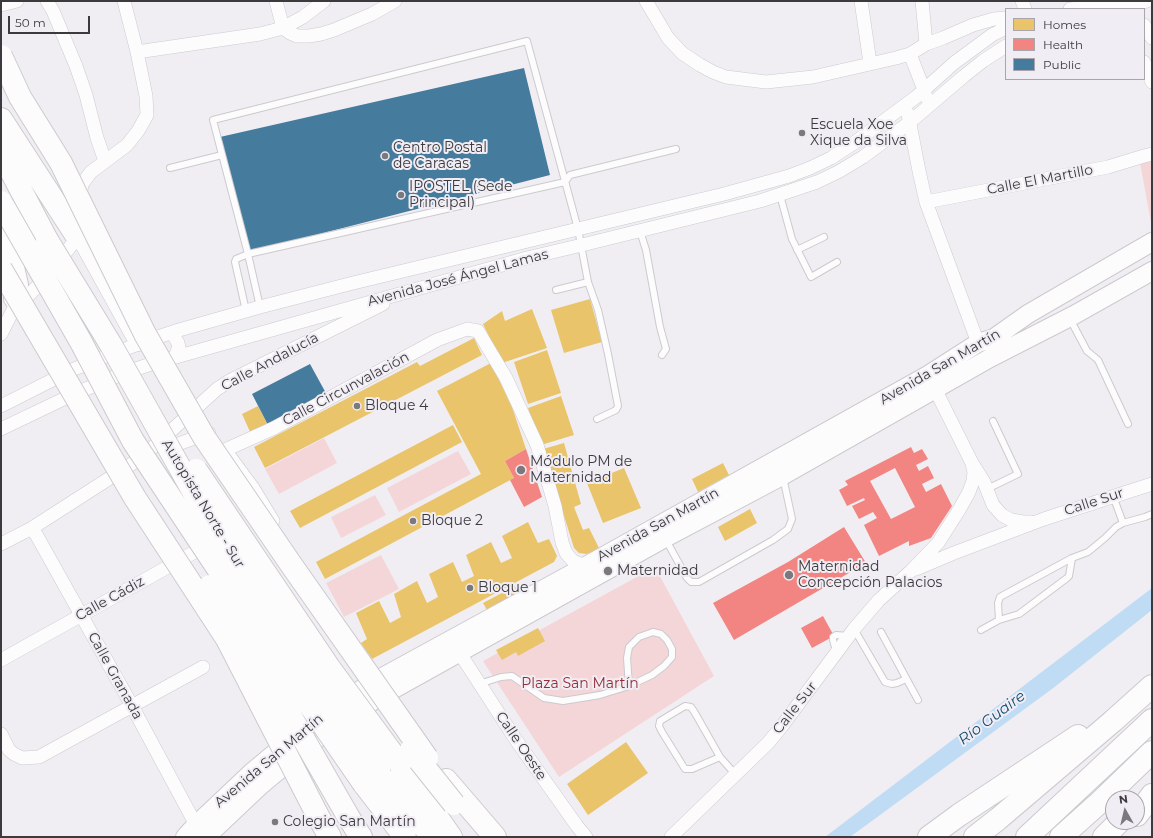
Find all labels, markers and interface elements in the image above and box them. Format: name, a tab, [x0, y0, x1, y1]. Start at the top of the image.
scale bar	[10, 8, 92, 34]
legend	[1005, 8, 1145, 80]
text: 50 m	[15, 15, 46, 30]
text: Homes	[1043, 17, 1086, 32]
text: Health	[1043, 37, 1083, 52]
text: Public	[1043, 57, 1081, 72]
place label: Escuela Xoe Xique da Silva	[810, 117, 907, 150]
marker: Escuela Xoe Xique da Silva	[797, 128, 807, 138]
place label: Centro Postal de Caracas	[393, 140, 487, 172]
marker: Centro Postal de Caracas	[380, 151, 390, 161]
street label: Calle El Martillo	[986, 161, 1094, 199]
place label: IPOSTEL (Sede Principal)	[409, 179, 512, 212]
marker: IPOSTEL (Sede Principal)	[396, 190, 406, 200]
street label: Avenida José Ángel Lamas	[366, 246, 550, 310]
street label: Avenida San Martín	[877, 326, 1003, 408]
street label: Calle Andalucía	[218, 329, 322, 395]
street label: Calle Circunvalación	[280, 349, 412, 429]
place label: Bloque 4	[365, 398, 428, 414]
marker: Bloque 4	[352, 401, 362, 411]
street label: Autopista Norte - Sur	[158, 437, 248, 571]
place label: Módulo PM de Maternidad	[530, 454, 632, 486]
marker: Módulo PM de Maternidad	[515, 464, 527, 476]
street label: Avenida San Martín	[594, 485, 722, 565]
street label: Calle Sur	[1062, 485, 1126, 519]
place label: Bloque 2	[421, 513, 483, 529]
marker: Bloque 2	[408, 516, 418, 526]
place label: Maternidad Concepción Palacios	[798, 559, 942, 592]
place label: Maternidad	[617, 563, 698, 579]
marker: Maternidad	[602, 565, 614, 577]
marker: Maternidad Concepción Palacios	[783, 569, 795, 581]
street label: Calle Cádiz	[73, 573, 147, 625]
place label: Bloque 1	[478, 580, 537, 596]
marker: Bloque 1	[465, 583, 475, 593]
street label: Calle Granada	[84, 629, 146, 723]
park label: Plaza San Martín	[521, 676, 639, 692]
street label: Calle Sur	[769, 679, 821, 737]
water label: Río Guaire	[955, 687, 1029, 749]
street label: Calle Oeste	[492, 709, 550, 783]
street label: Avenida San Martín	[211, 711, 327, 811]
north arrow	[1105, 790, 1145, 830]
text: N	[1118, 792, 1129, 807]
place label: Colegio San Martín	[283, 814, 416, 830]
marker: Colegio San Martín	[270, 817, 280, 827]

